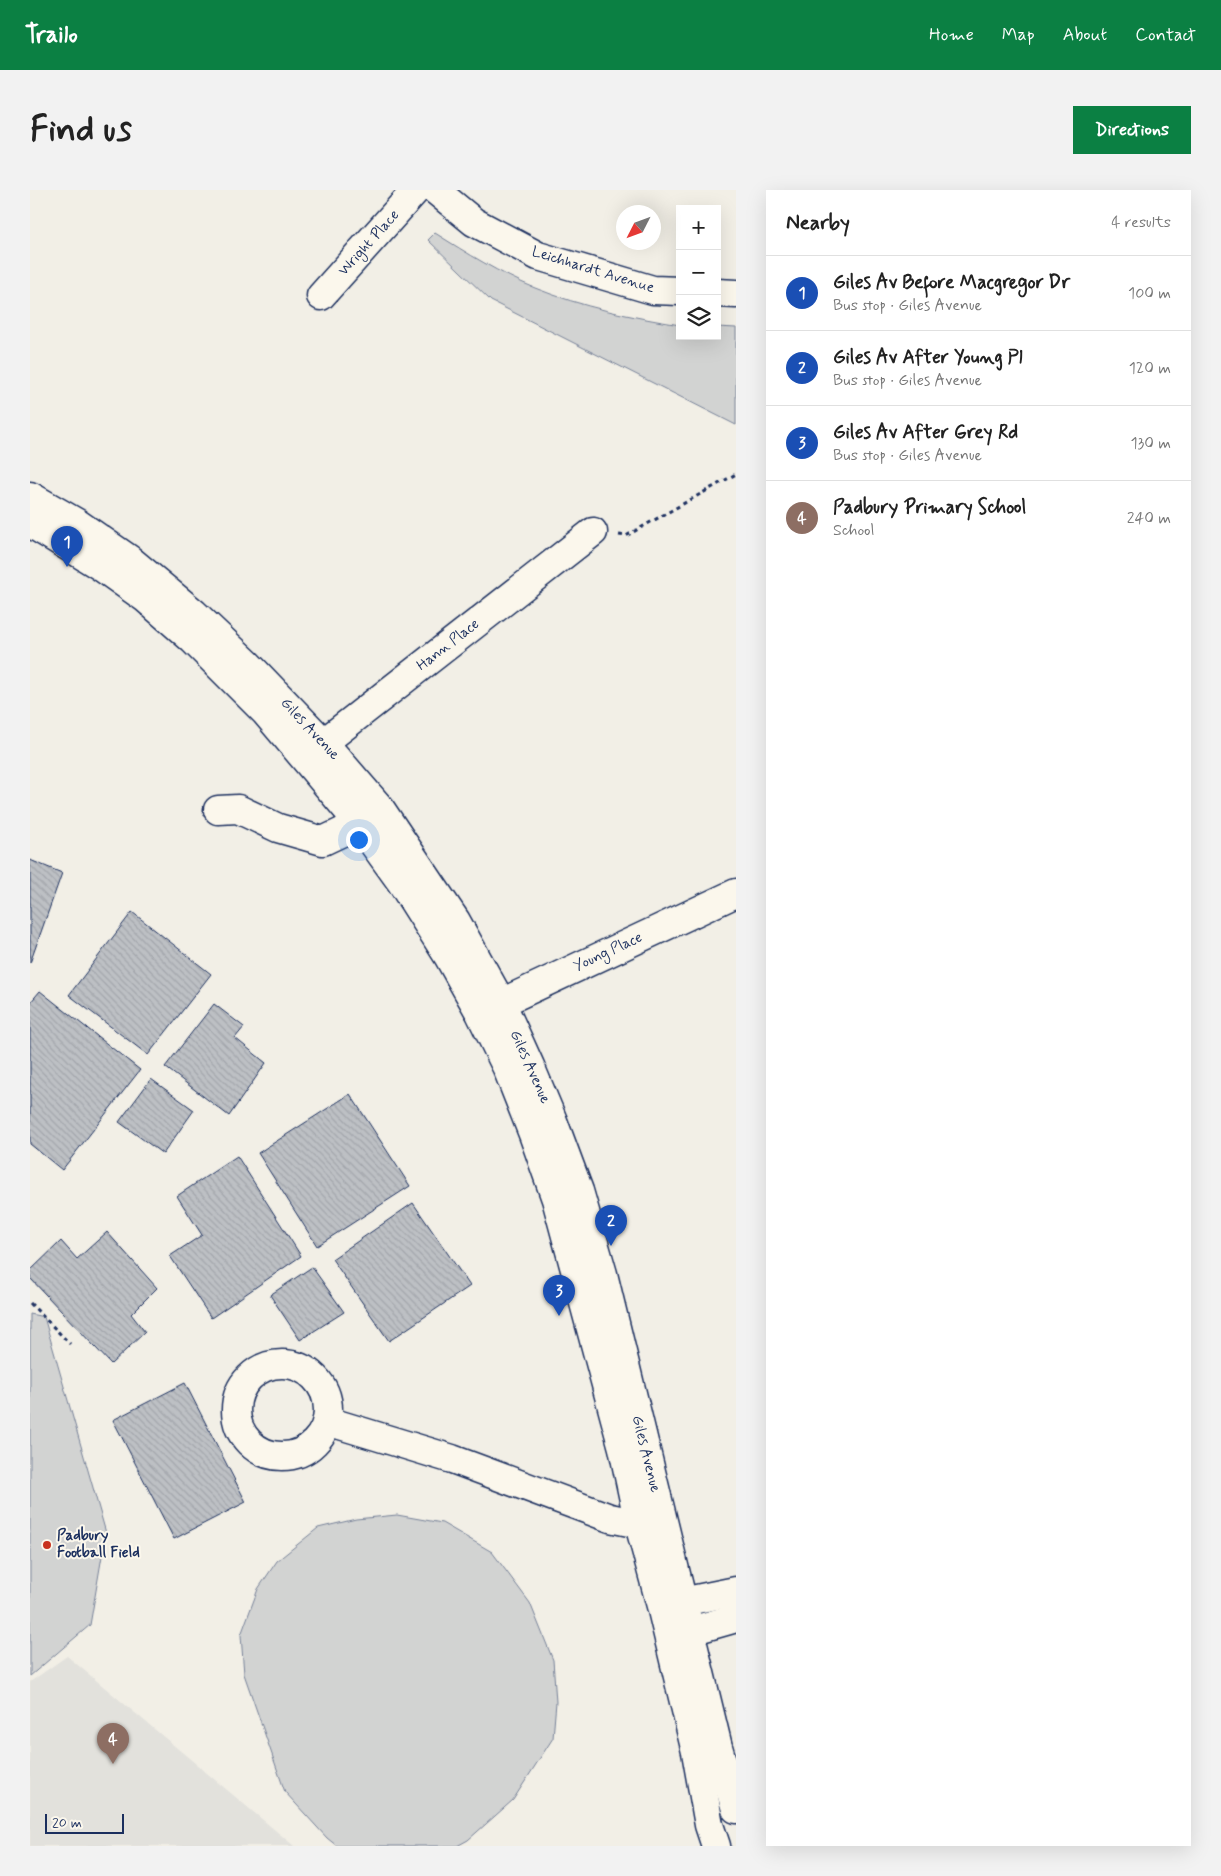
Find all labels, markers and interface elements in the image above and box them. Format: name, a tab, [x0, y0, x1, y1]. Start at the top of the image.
text: Trailo	[25, 20, 78, 51]
text: Home	[929, 23, 974, 47]
text: Map	[1002, 23, 1035, 47]
text: About	[1063, 23, 1107, 47]
text: Contact	[1135, 23, 1196, 47]
button: Directions	[1073, 106, 1191, 154]
text: Find us	[30, 107, 132, 153]
street label: Wright Place	[334, 205, 405, 281]
north arrow	[616, 205, 661, 250]
map controls	[676, 205, 721, 340]
button: +	[676, 205, 721, 250]
text: Nearby	[786, 209, 850, 237]
text: 4 results	[1111, 212, 1171, 233]
street label: Leichhardt Avenue	[529, 242, 657, 298]
button: −	[676, 250, 721, 295]
text: Giles Av Before Macgregor Dr	[833, 270, 1070, 295]
text: 1	[798, 283, 806, 304]
text: 100 m	[1128, 283, 1171, 304]
button: layers	[676, 295, 721, 340]
text: Bus stop · Giles Avenue	[833, 295, 982, 316]
text: Giles Av After Young Pl	[833, 345, 1023, 370]
text: 2	[798, 358, 806, 379]
text: 120 m	[1129, 358, 1171, 379]
text: Bus stop · Giles Avenue	[833, 370, 982, 391]
text: Giles Av After Grey Rd	[833, 420, 1018, 445]
text: 3	[798, 433, 806, 454]
text: 130 m	[1130, 433, 1171, 454]
text: Bus stop · Giles Avenue	[833, 445, 982, 466]
text: Padbury Primary School	[833, 495, 1026, 520]
text: 4	[797, 508, 807, 529]
text: 240 m	[1127, 508, 1171, 529]
text: School	[833, 520, 874, 541]
pin: 1	[51, 526, 83, 567]
street label: Hann Place	[413, 614, 484, 676]
street label: Giles Avenue	[276, 693, 344, 765]
your location	[346, 827, 372, 853]
street label: Young Place	[570, 927, 646, 978]
street label: Giles Avenue	[505, 1027, 555, 1107]
pin: 2	[595, 1205, 627, 1246]
pin: 3	[543, 1275, 575, 1316]
street label: Giles Avenue	[627, 1413, 665, 1495]
place label: Padbury Football Field	[57, 1526, 140, 1563]
marker: Padbury Football Field	[41, 1539, 53, 1551]
pin: 4	[97, 1723, 129, 1764]
scale bar	[45, 1811, 124, 1834]
text: 20 m	[52, 1814, 82, 1832]

